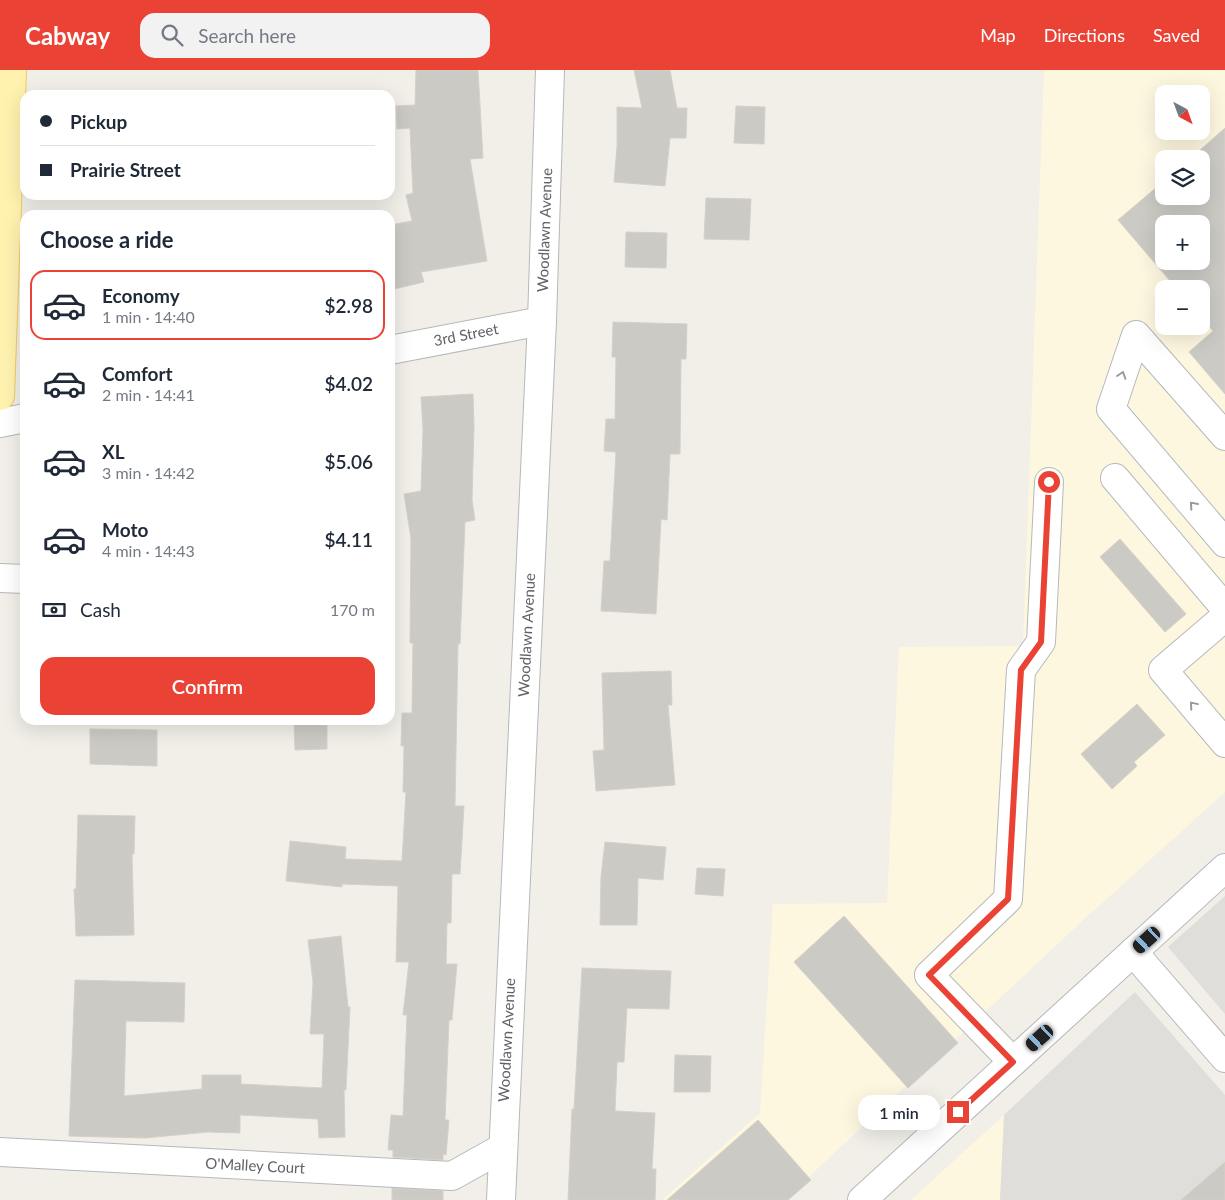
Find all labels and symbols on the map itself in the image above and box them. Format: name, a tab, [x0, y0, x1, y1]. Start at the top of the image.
north arrow	[1155, 85, 1210, 140]
street label: Woodlawn Avenue	[533, 168, 555, 292]
street label: 3rd Street	[432, 319, 500, 349]
one-way arrow	[1116, 372, 1126, 380]
route start	[1038, 471, 1060, 493]
one-way arrow	[1190, 502, 1199, 511]
street label: Woodlawn Avenue	[514, 572, 538, 697]
one-way arrow	[1190, 702, 1199, 711]
car	[1130, 924, 1163, 956]
street label: Woodlawn Avenue	[494, 977, 518, 1102]
car	[1023, 1022, 1056, 1054]
callout: 1 min	[858, 1094, 940, 1130]
route end	[947, 1101, 969, 1123]
street label: O'Malley Court	[205, 1153, 306, 1177]

